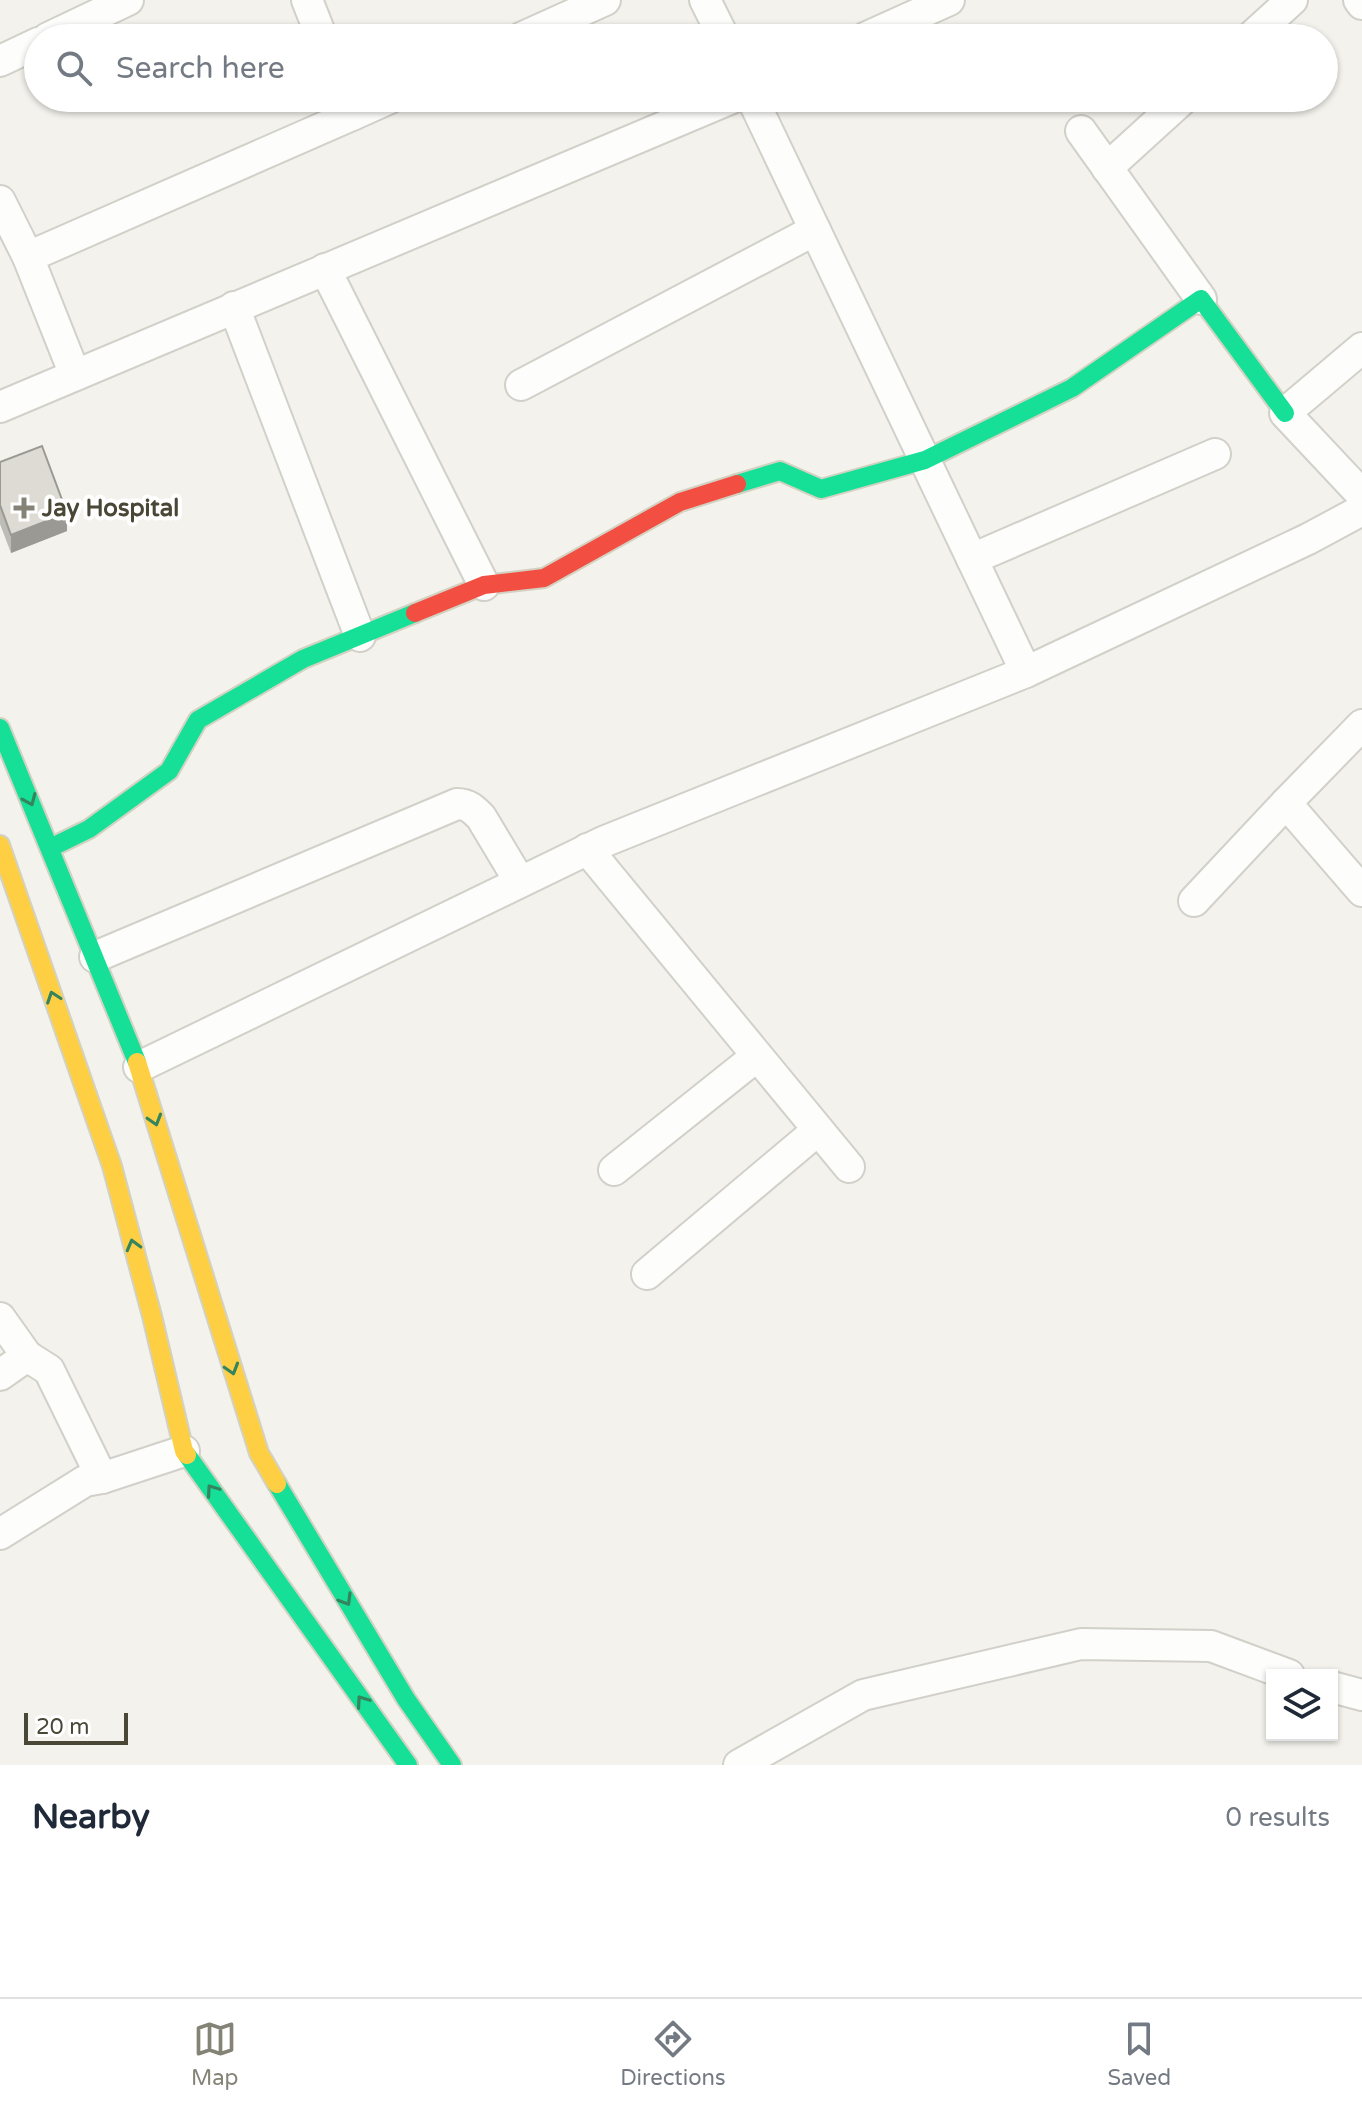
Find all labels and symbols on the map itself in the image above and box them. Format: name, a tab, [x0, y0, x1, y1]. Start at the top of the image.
place label: Jay Hospital	[41, 494, 179, 523]
marker: Jay Hospital	[13, 497, 35, 519]
one-way arrow	[21, 792, 37, 806]
one-way arrow	[46, 991, 63, 1005]
one-way arrow	[146, 1113, 162, 1127]
one-way arrow	[126, 1238, 142, 1252]
one-way arrow	[223, 1361, 239, 1375]
one-way arrow	[207, 1484, 222, 1498]
one-way arrow	[336, 1591, 352, 1606]
one-way arrow	[358, 1696, 372, 1710]
scale bar	[24, 1709, 128, 1745]

